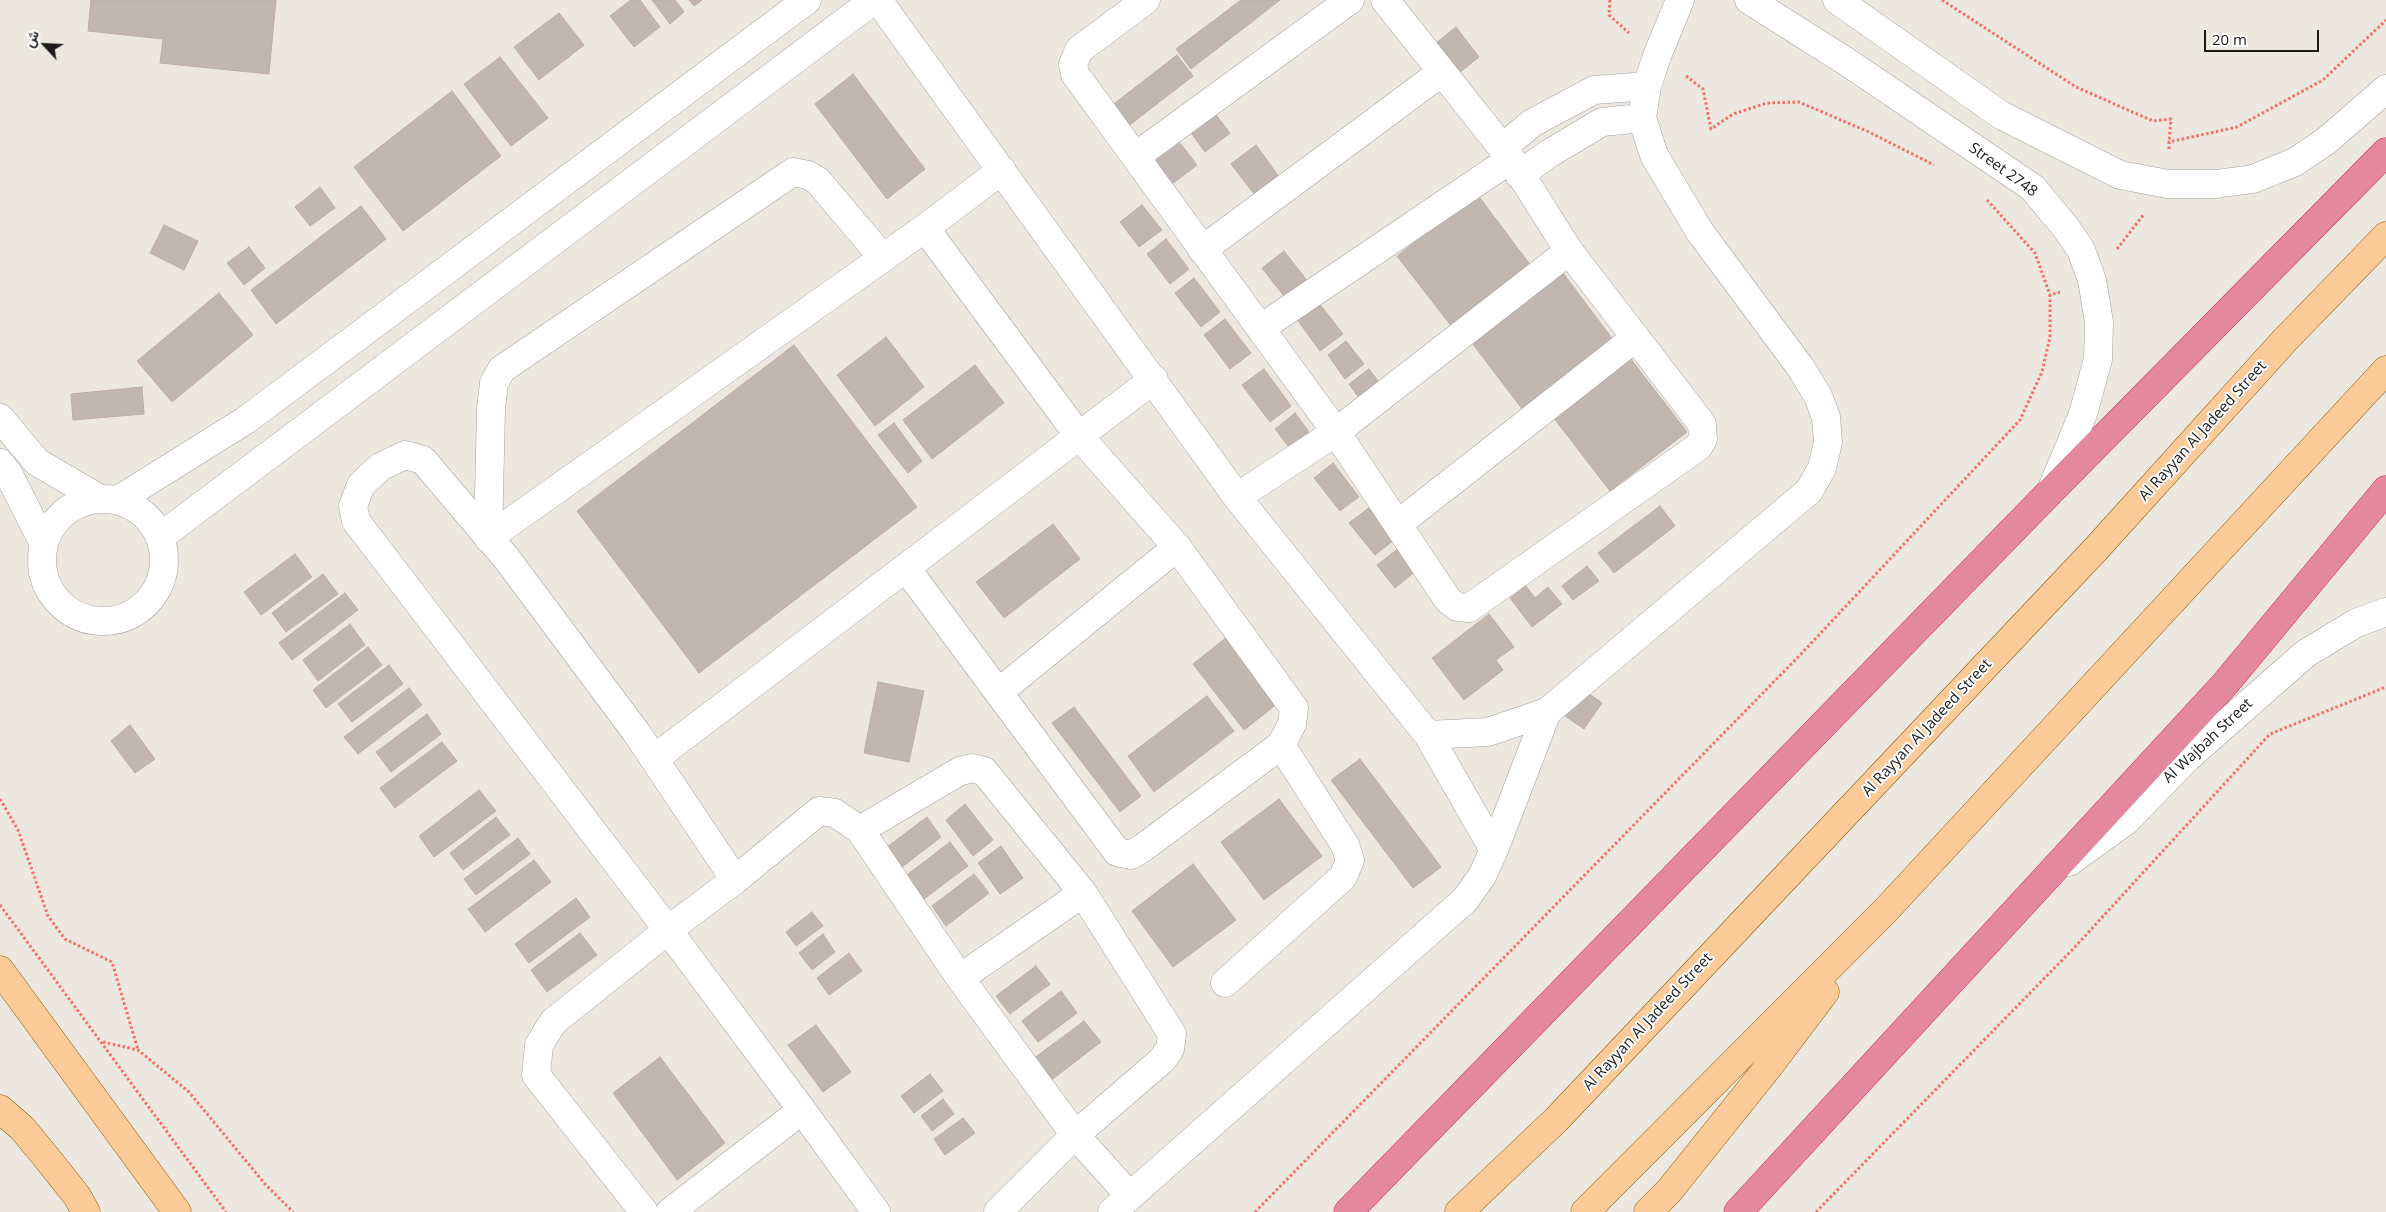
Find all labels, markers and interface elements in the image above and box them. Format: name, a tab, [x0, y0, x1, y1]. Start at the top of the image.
north arrow	[20, 20, 70, 70]
scale bar	[2206, 20, 2321, 52]
text: ش	[19, 27, 43, 50]
text: 20 m	[2212, 29, 2247, 49]
street label: Street 2748	[1965, 139, 2041, 201]
street label: Al Rayyan Al Jadeed Street	[2136, 357, 2270, 505]
street label: Al Rayyan Al Jadeed Street	[1858, 655, 1996, 801]
street label: Al Wajbah Street	[2160, 695, 2256, 787]
street label: Al Rayyan Al Jadeed Street	[1579, 949, 1717, 1095]

